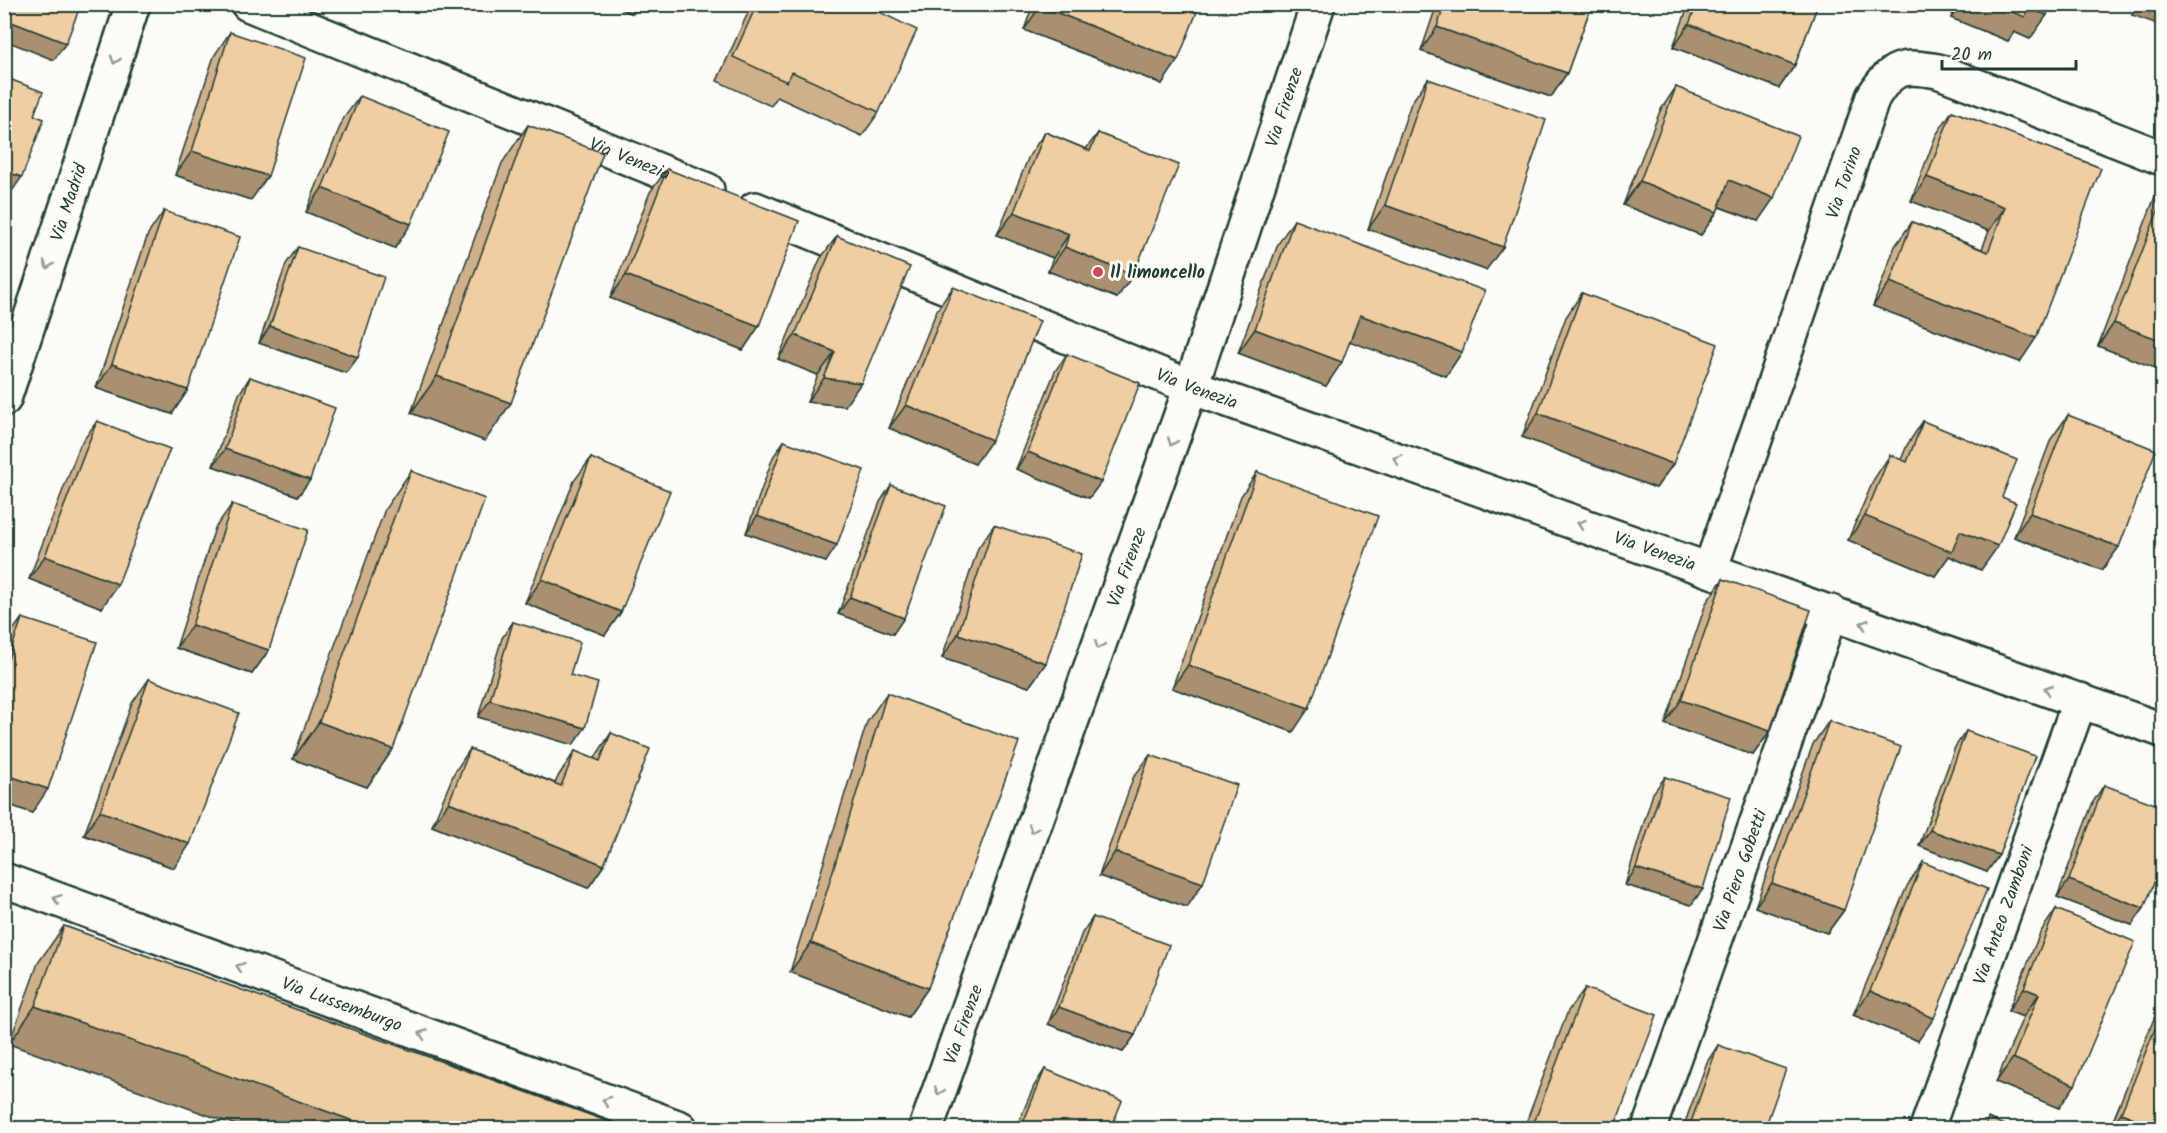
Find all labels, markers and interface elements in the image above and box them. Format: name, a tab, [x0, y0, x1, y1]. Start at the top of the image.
scale bar	[1942, 33, 2076, 71]
text: 20 m	[1951, 41, 1992, 70]
one-way arrow	[110, 54, 122, 65]
street label: Via Firenze	[1258, 63, 1312, 151]
street label: Via Venezia	[584, 131, 674, 190]
street label: Via Torino	[1819, 143, 1871, 223]
street label: Via Madrid	[43, 159, 96, 245]
one-way arrow	[43, 259, 55, 270]
place label: Il limoncello	[1110, 259, 1205, 288]
marker: Il limoncello	[1091, 265, 1105, 279]
street label: Via Venezia	[1151, 361, 1241, 418]
one-way arrow	[1166, 436, 1179, 446]
one-way arrow	[1392, 454, 1403, 467]
one-way arrow	[1576, 519, 1587, 532]
street label: Via Firenze	[1100, 523, 1156, 611]
street label: Via Venezia	[1609, 524, 1700, 580]
one-way arrow	[1859, 619, 1870, 632]
one-way arrow	[1093, 639, 1106, 650]
one-way arrow	[2043, 684, 2054, 697]
street label: Via Piero Gobetti	[1706, 805, 1776, 936]
one-way arrow	[1028, 823, 1041, 833]
street label: Via Anteo Zamboni	[1966, 841, 2043, 989]
one-way arrow	[52, 894, 63, 907]
one-way arrow	[235, 961, 246, 974]
street label: Via Lussemburgo	[277, 970, 406, 1041]
street label: Via Firenze	[937, 981, 992, 1069]
one-way arrow	[418, 1028, 429, 1041]
one-way arrow	[934, 1085, 947, 1096]
one-way arrow	[601, 1096, 612, 1108]

